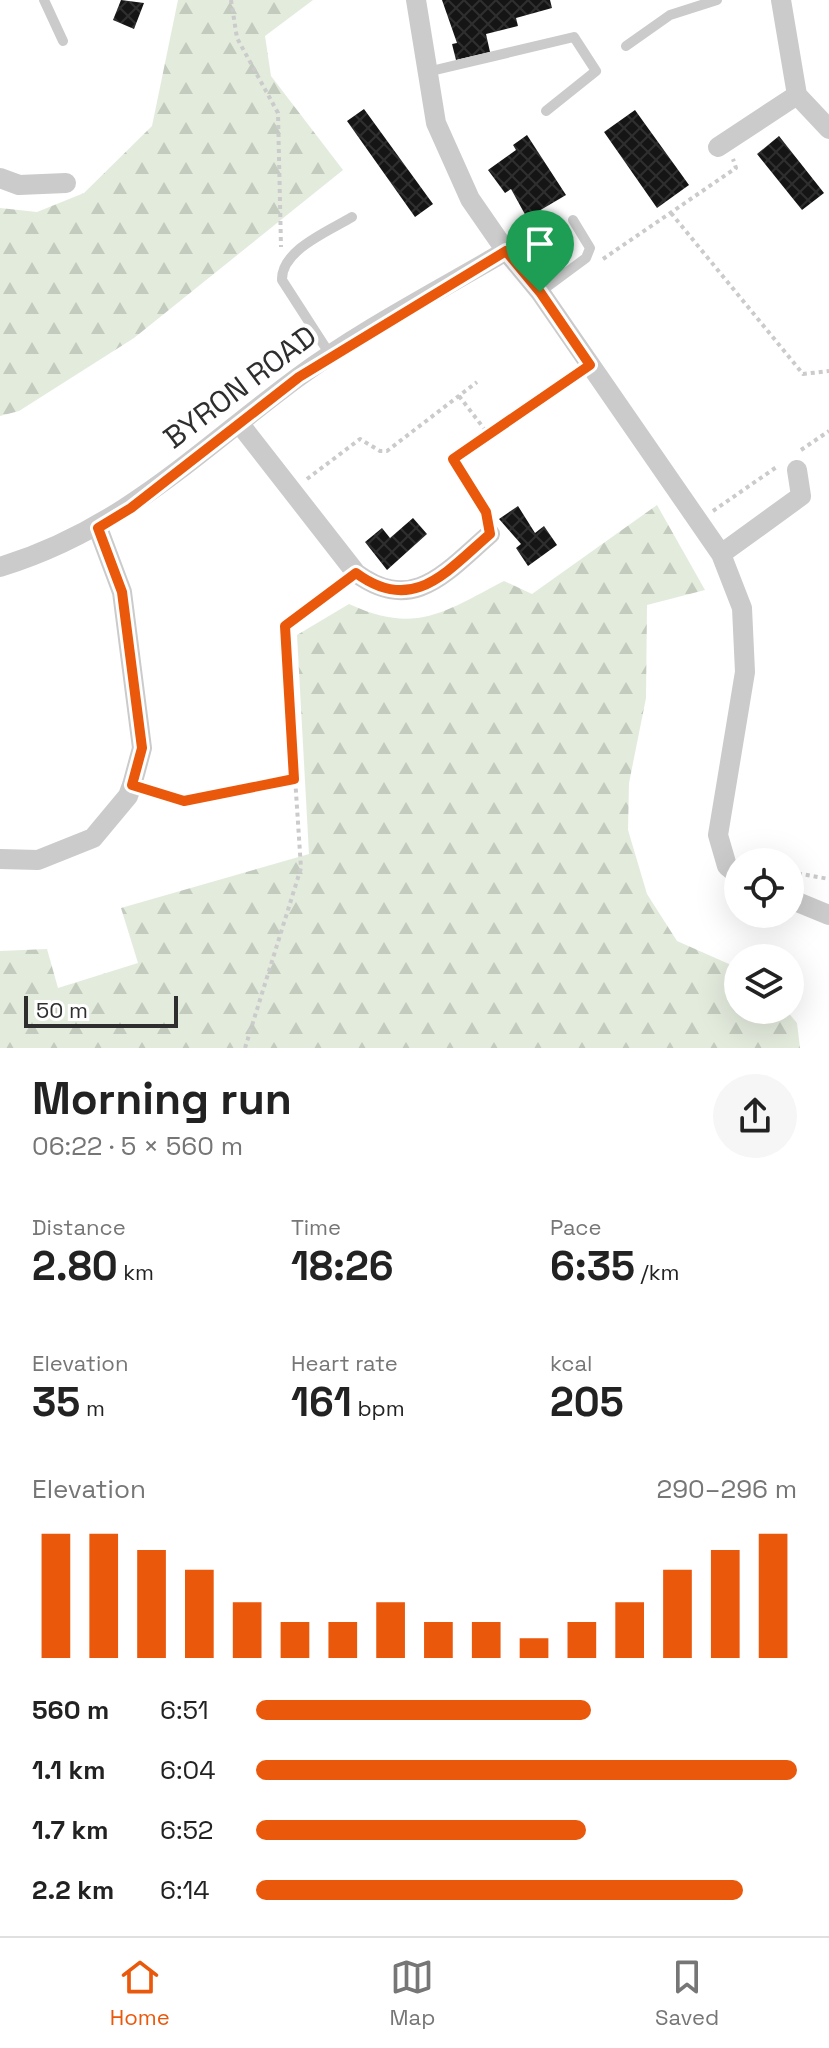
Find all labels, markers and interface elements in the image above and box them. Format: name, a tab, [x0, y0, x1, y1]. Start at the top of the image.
pin	[506, 210, 574, 292]
icon: arrive	[518, 222, 562, 266]
street label: BYRON ROAD	[155, 316, 324, 457]
map controls	[724, 848, 804, 1024]
button: locate	[724, 848, 804, 928]
button: layers	[724, 944, 804, 1024]
scale bar	[24, 992, 178, 1028]
text: 50 m	[36, 996, 88, 1024]
text: Morning run	[32, 1071, 292, 1127]
button: share	[713, 1074, 797, 1158]
text: 06:22 · 5 × 560 m	[32, 1129, 243, 1163]
text: Distance	[32, 1213, 126, 1241]
text: Time	[291, 1213, 341, 1241]
text: Pace	[550, 1213, 602, 1241]
text: 2.80	[32, 1241, 118, 1292]
text: 18:26	[291, 1241, 393, 1292]
text: 6:35	[550, 1241, 635, 1292]
text: km	[118, 1258, 154, 1286]
text: /km	[635, 1258, 680, 1286]
text: Elevation	[32, 1349, 128, 1377]
text: Heart rate	[291, 1349, 398, 1377]
text: kcal	[550, 1349, 592, 1377]
text: 35	[32, 1377, 80, 1428]
text: 161	[291, 1377, 352, 1428]
text: 205	[550, 1377, 624, 1428]
text: m	[80, 1394, 105, 1422]
text: bpm	[352, 1394, 405, 1422]
text: Elevation	[32, 1472, 146, 1506]
text: 290–296 m	[657, 1472, 797, 1506]
text: 560 m	[32, 1693, 109, 1727]
text: 6:51	[160, 1693, 209, 1727]
text: 1.1 km	[32, 1753, 105, 1787]
text: 6:04	[160, 1753, 215, 1787]
text: 1.7 km	[32, 1813, 109, 1847]
text: 6:52	[160, 1813, 214, 1847]
text: 2.2 km	[32, 1873, 114, 1907]
text: 6:14	[160, 1873, 210, 1907]
tab: Home	[110, 1955, 170, 2031]
tab: Map	[389, 1955, 435, 2031]
tab: Saved	[655, 1955, 719, 2031]

